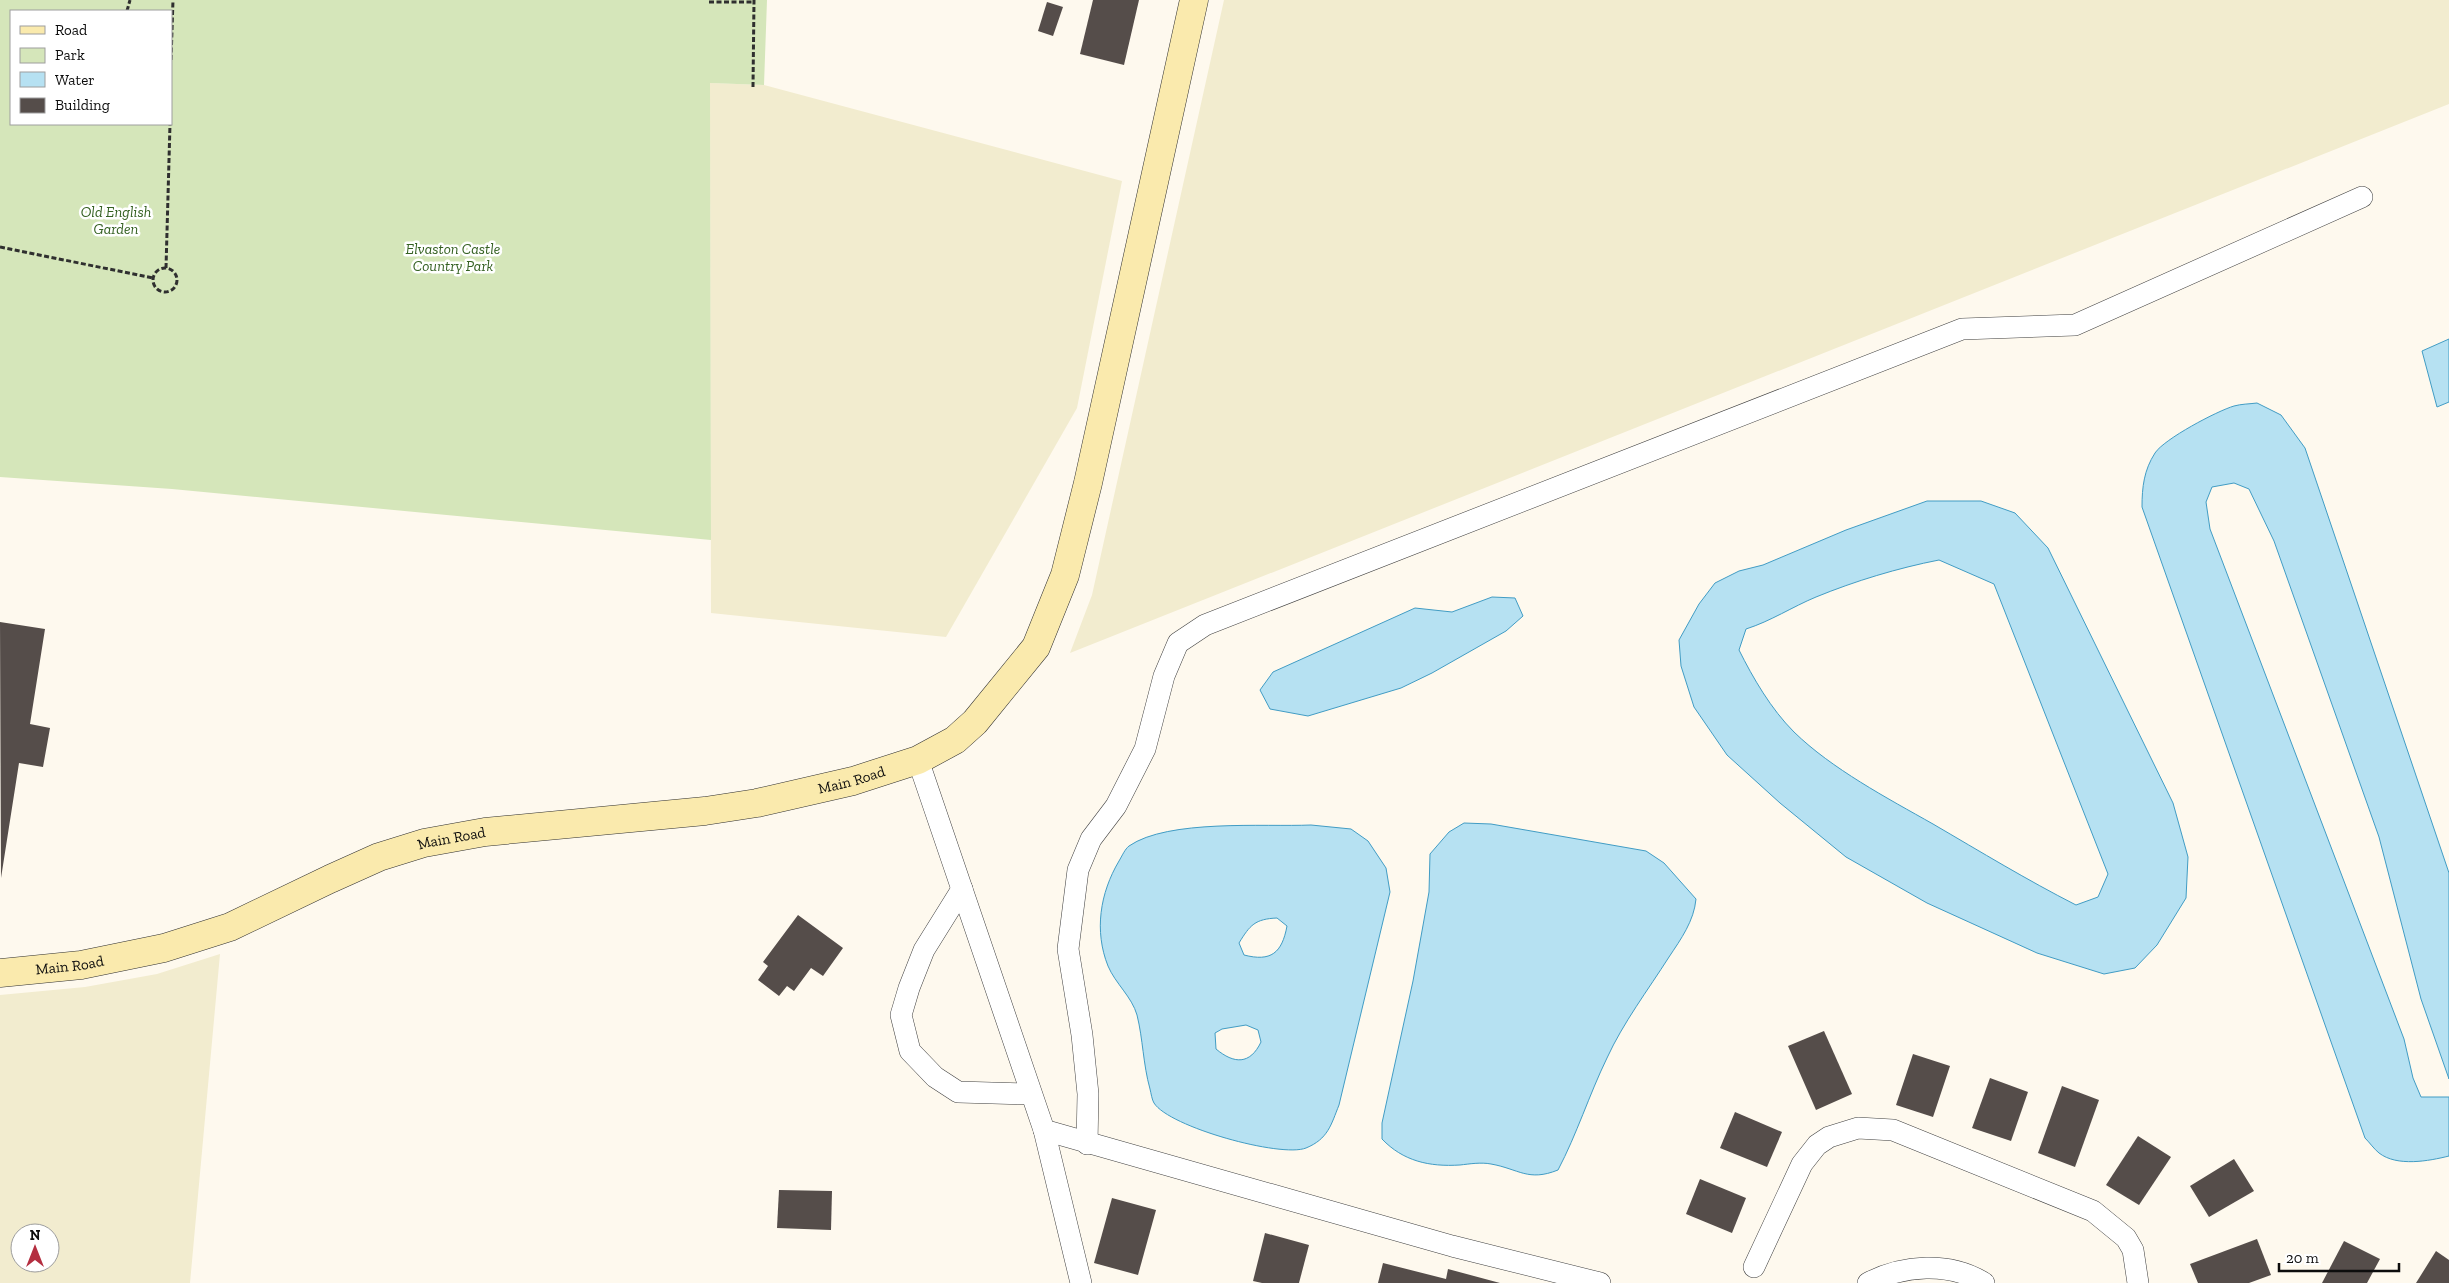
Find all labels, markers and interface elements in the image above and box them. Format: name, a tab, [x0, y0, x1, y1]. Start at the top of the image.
legend	[10, 10, 172, 125]
text: Road	[55, 21, 88, 39]
text: Park	[55, 46, 85, 64]
text: Water	[55, 71, 95, 89]
text: Building	[55, 96, 110, 114]
park label: Old English Garden	[81, 203, 152, 238]
park label: Elvaston Castle Country Park	[406, 240, 500, 275]
street label: Main Road	[816, 762, 888, 798]
street label: Main Road	[415, 823, 488, 854]
street label: Main Road	[35, 951, 106, 978]
north arrow	[10, 1223, 60, 1273]
text: N	[30, 1227, 41, 1244]
scale bar	[2279, 1240, 2399, 1272]
text: 20 m	[2286, 1249, 2319, 1267]

